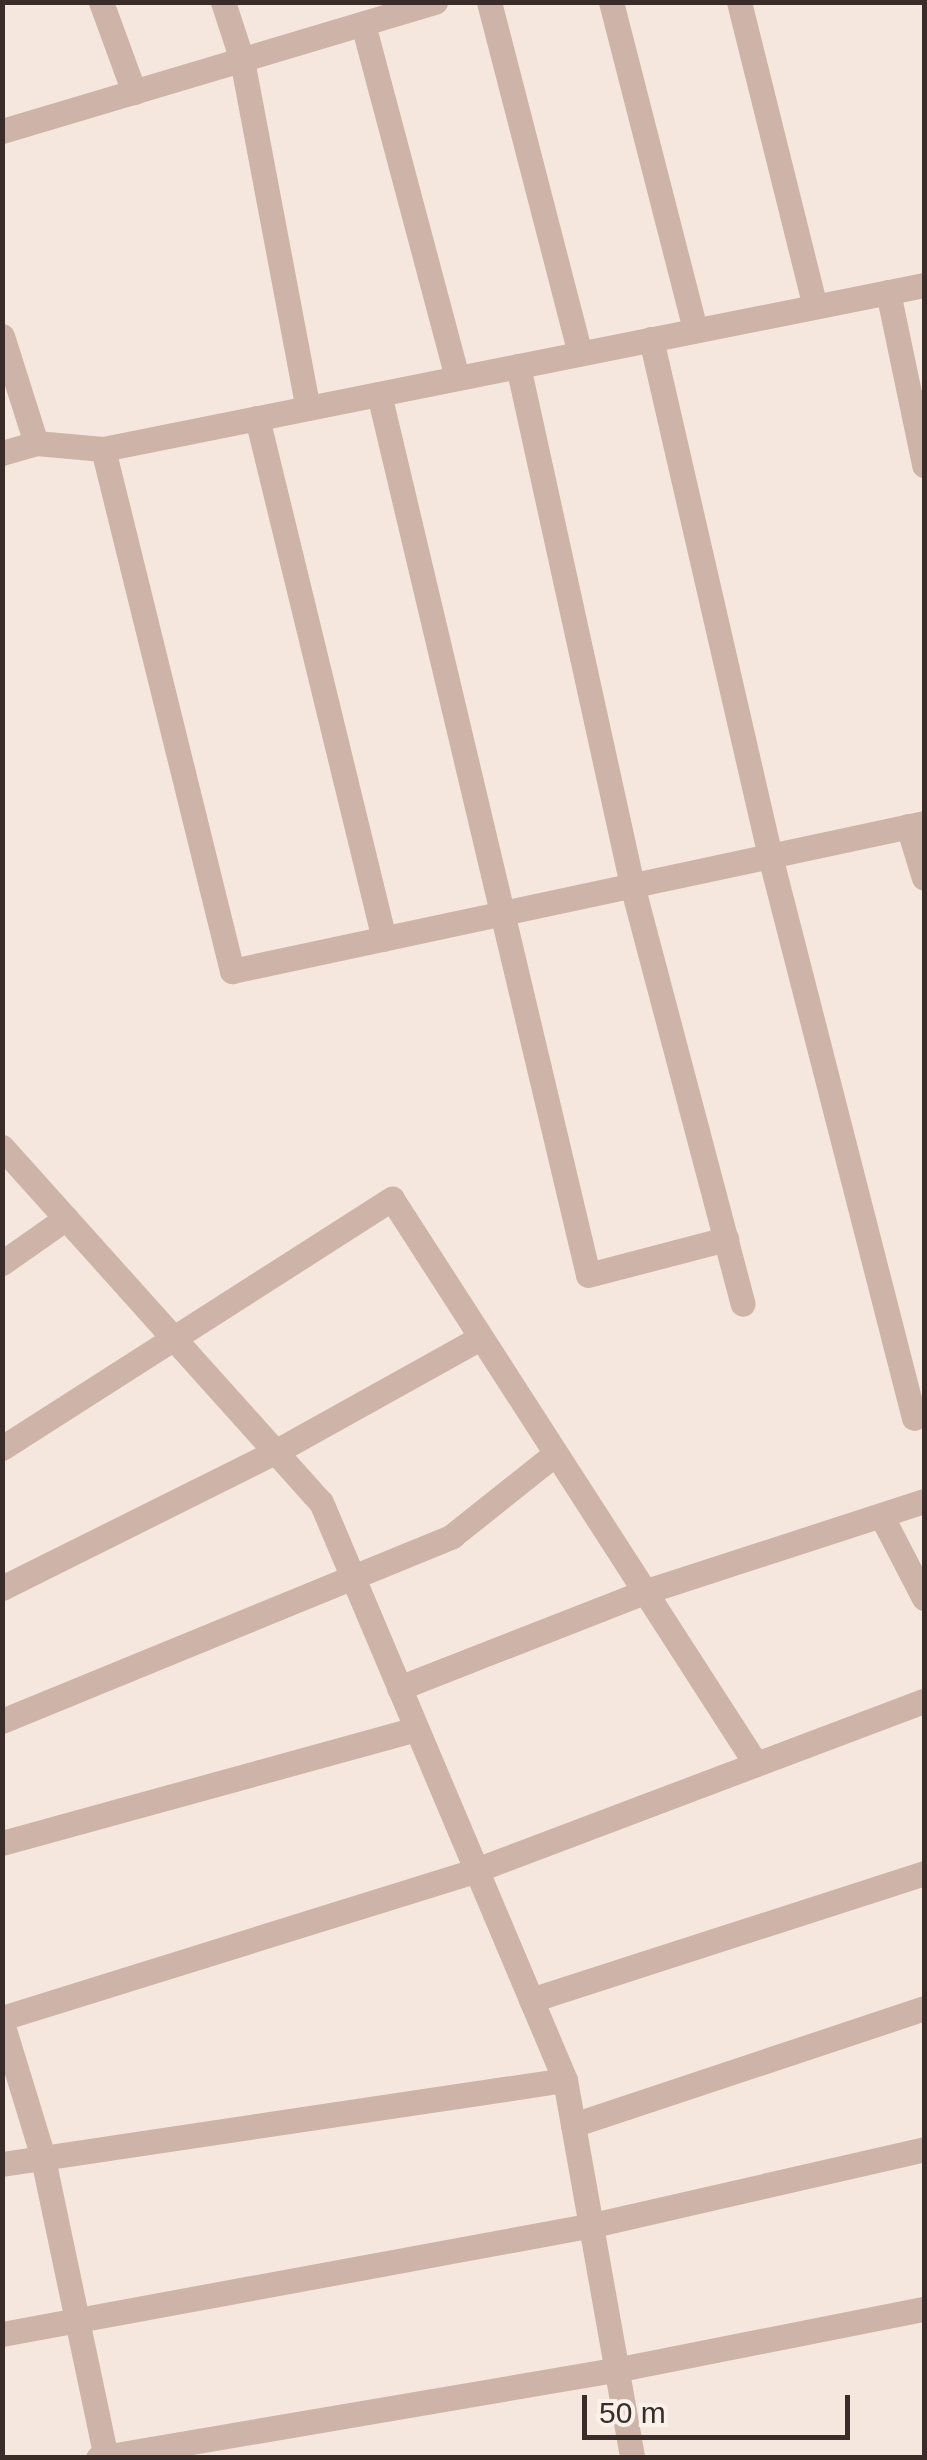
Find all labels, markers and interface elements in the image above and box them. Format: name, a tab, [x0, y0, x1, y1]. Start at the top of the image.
scale bar	[587, 2375, 854, 2437]
text: 50 m	[599, 2396, 666, 2429]

